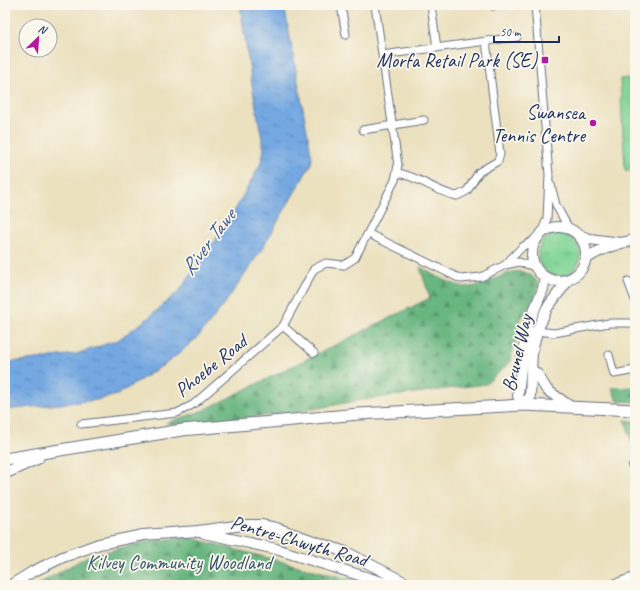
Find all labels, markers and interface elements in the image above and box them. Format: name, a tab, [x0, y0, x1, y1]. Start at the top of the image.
north arrow	[18, 18, 58, 58]
scale bar	[494, 18, 559, 44]
text: N	[36, 21, 50, 38]
text: 50 m	[500, 24, 522, 40]
place label: Morfa Retail Park (SE)	[377, 48, 538, 73]
marker: Morfa Retail Park (SE)	[540, 55, 550, 65]
place label: Swansea Tennis Centre	[492, 100, 587, 148]
marker: Swansea Tennis Centre	[588, 118, 598, 128]
water label: River Tawe	[175, 201, 243, 280]
street label: Brunel Way	[496, 310, 538, 394]
street label: Phoebe Road	[170, 327, 255, 403]
street label: Pentre-Chwyth Road	[228, 510, 373, 573]
park label: Kilvey Community Woodland	[86, 550, 275, 575]

